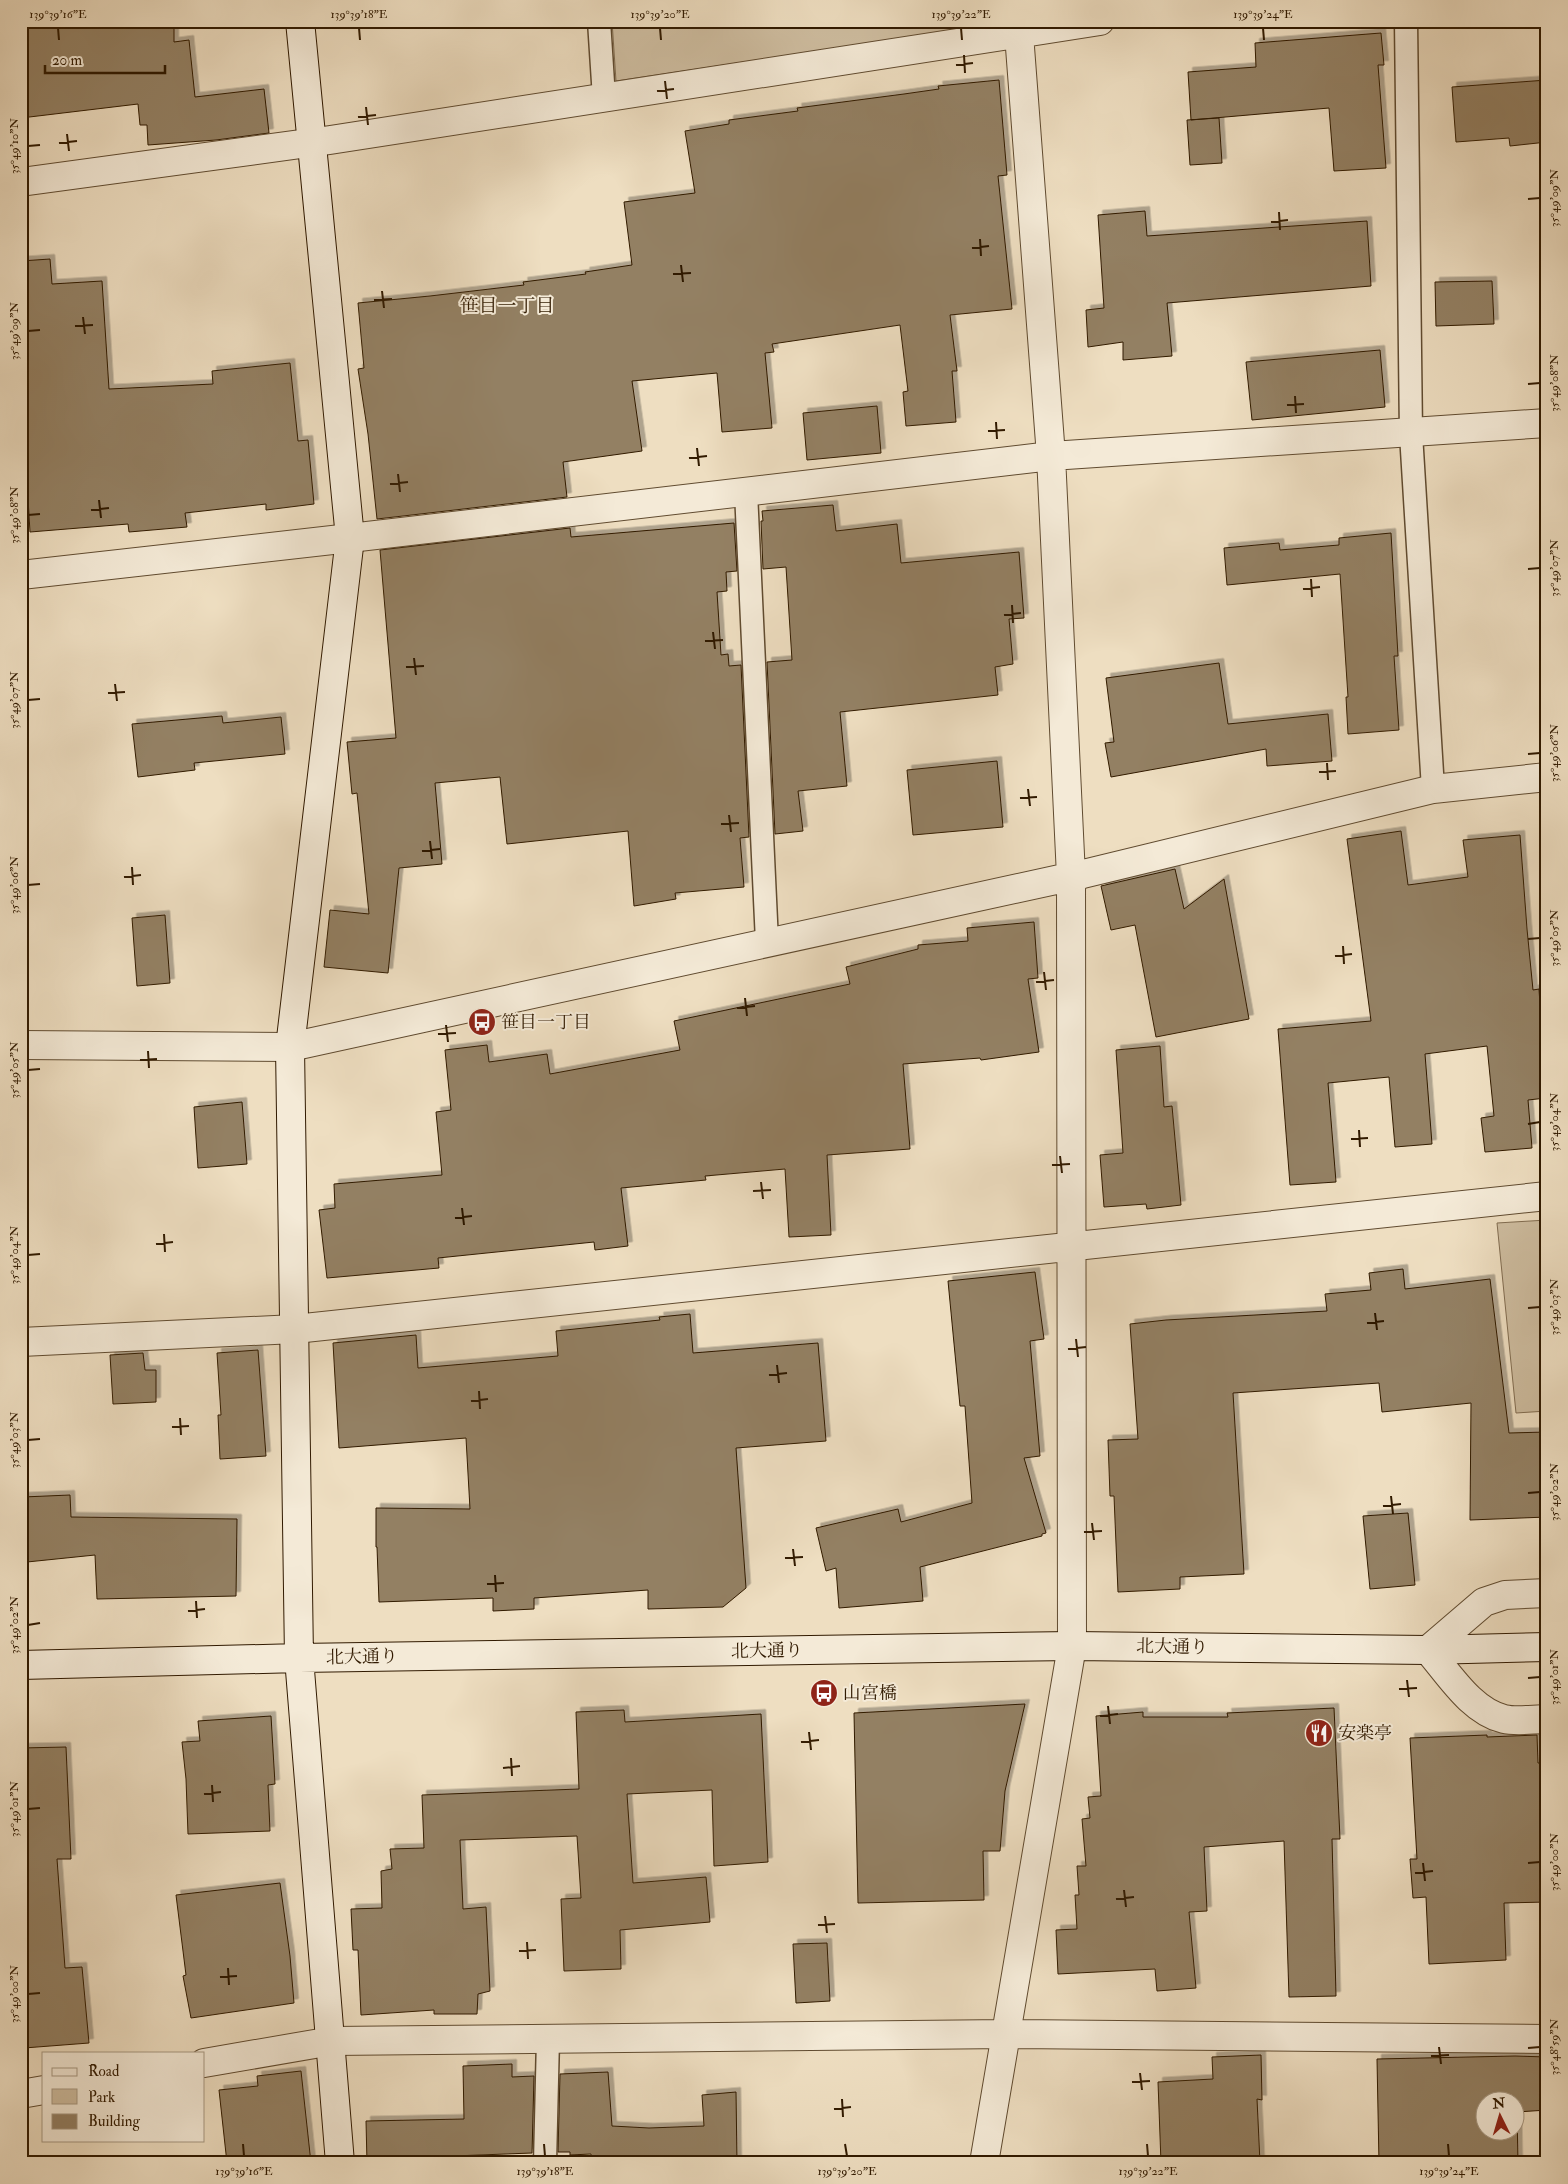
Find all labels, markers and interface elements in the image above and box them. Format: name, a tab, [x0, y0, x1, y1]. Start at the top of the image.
text: 139°39'16"E	[29, 7, 87, 22]
text: 139°39'18"E	[331, 7, 388, 22]
text: 139°39'20"E	[630, 7, 690, 22]
text: 139°39'22"E	[931, 7, 991, 22]
text: 139°39'24"E	[1233, 7, 1293, 22]
scale bar	[45, 42, 165, 74]
text: 20 m	[52, 51, 82, 70]
text: 35°49'10"N	[7, 118, 22, 174]
text: 35°49'09"N	[1547, 169, 1562, 227]
district label: 笹目一丁目	[459, 294, 555, 318]
text: 35°49'09"N	[7, 302, 22, 360]
text: 35°49'08"N	[1547, 354, 1562, 412]
text: 35°49'08"N	[7, 486, 22, 544]
text: 35°49'07"N	[1547, 539, 1562, 597]
text: 35°49'07"N	[7, 671, 22, 729]
text: 35°49'06"N	[1547, 724, 1562, 782]
text: 35°49'06"N	[7, 856, 22, 914]
text: 35°49'05"N	[1547, 909, 1562, 967]
bus stop icon: 笹目一丁目	[467, 1007, 497, 1037]
place label: 笹目一丁目	[501, 1011, 591, 1034]
text: 35°49'05"N	[7, 1041, 22, 1099]
text: 35°49'04"N	[1547, 1093, 1562, 1151]
text: 35°49'04"N	[7, 1226, 22, 1284]
text: 35°49'03"N	[1547, 1278, 1562, 1335]
text: 35°49'03"N	[7, 1411, 22, 1468]
text: 35°49'02"N	[1547, 1463, 1562, 1521]
text: 35°49'02"N	[7, 1596, 22, 1654]
street label: 北大通り	[1136, 1635, 1208, 1659]
street label: 北大通り	[731, 1639, 803, 1663]
street label: 北大通り	[326, 1645, 398, 1669]
text: 35°49'01"N	[1547, 1649, 1562, 1705]
bus stop icon: 山宮橋	[809, 1678, 839, 1708]
place label: 山宮橋	[843, 1682, 897, 1705]
restaurant icon: 安楽亭	[1304, 1718, 1334, 1748]
place label: 安楽亭	[1338, 1722, 1392, 1745]
text: 35°49'01"N	[7, 1781, 22, 1837]
text: 35°49'00"N	[1547, 1833, 1562, 1891]
text: 35°49'00"N	[7, 1965, 22, 2023]
text: 35°48'59"N	[1547, 2018, 1562, 2075]
legend	[42, 2052, 205, 2142]
text: Road	[88, 2062, 120, 2081]
text: Park	[88, 2088, 115, 2107]
north arrow	[1476, 2092, 1526, 2142]
text: N	[1491, 2094, 1506, 2113]
text: Building	[88, 2112, 140, 2131]
text: 139°39'16"E	[215, 2164, 273, 2179]
text: 139°39'18"E	[517, 2164, 574, 2179]
text: 139°39'20"E	[817, 2164, 877, 2179]
text: 139°39'22"E	[1118, 2164, 1178, 2179]
text: 139°39'24"E	[1419, 2164, 1479, 2179]

